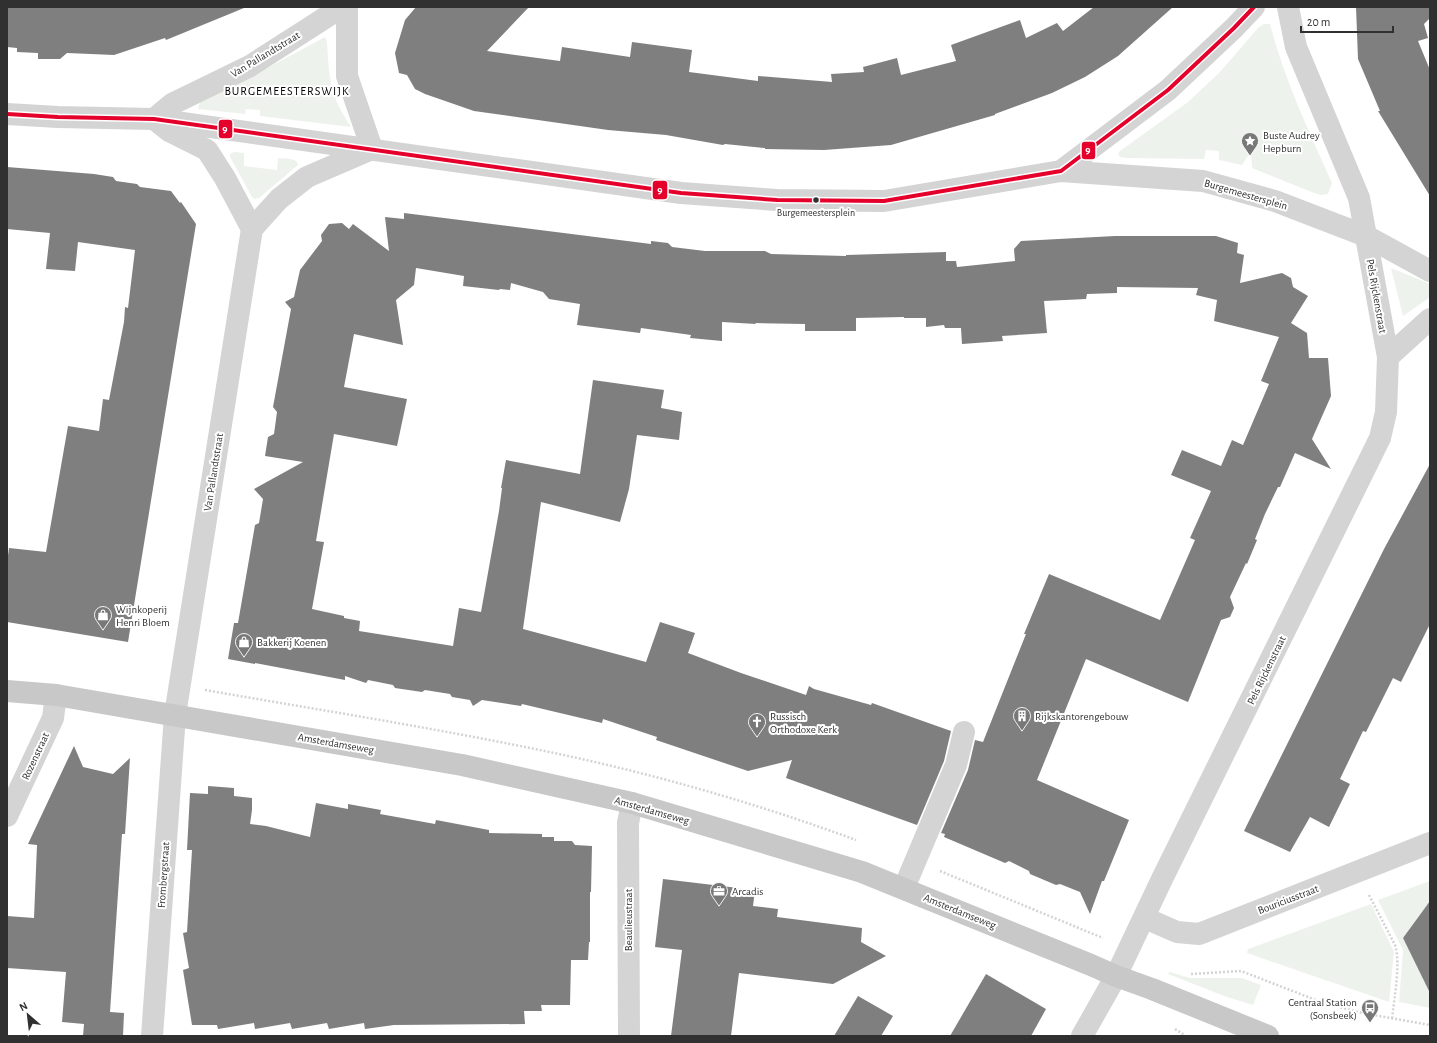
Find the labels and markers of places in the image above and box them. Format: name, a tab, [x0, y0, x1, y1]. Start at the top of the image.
place label: Buste Audrey Hepburn	[1263, 130, 1320, 154]
place icon: Buste Audrey Hepburn	[1240, 131, 1260, 156]
marker: Burgemeestersplein	[811, 195, 821, 205]
place label: Burgemeestersplein	[777, 208, 855, 218]
place label: Wijnkoperij Henri Bloem	[116, 604, 170, 628]
shop icon: Wijnkoperij Henri Bloem	[93, 605, 113, 630]
shop icon: Bakkerij Koenen	[234, 632, 254, 657]
place label: Bakkerij Koenen	[257, 637, 327, 648]
building icon: Rijkskantorengebouw	[1012, 706, 1032, 731]
place label: Russisch Orthodoxe Kerk	[770, 711, 837, 735]
place label: Rijkskantorengebouw	[1035, 711, 1129, 722]
church icon: Russisch Orthodoxe Kerk	[747, 712, 767, 737]
office icon: Arcadis	[709, 881, 729, 906]
place label: Arcadis	[732, 886, 763, 897]
place label: Centraal Station (Sonsbeek)	[1288, 997, 1357, 1021]
bus stop icon: Centraal Station (Sonsbeek)	[1360, 998, 1380, 1023]

